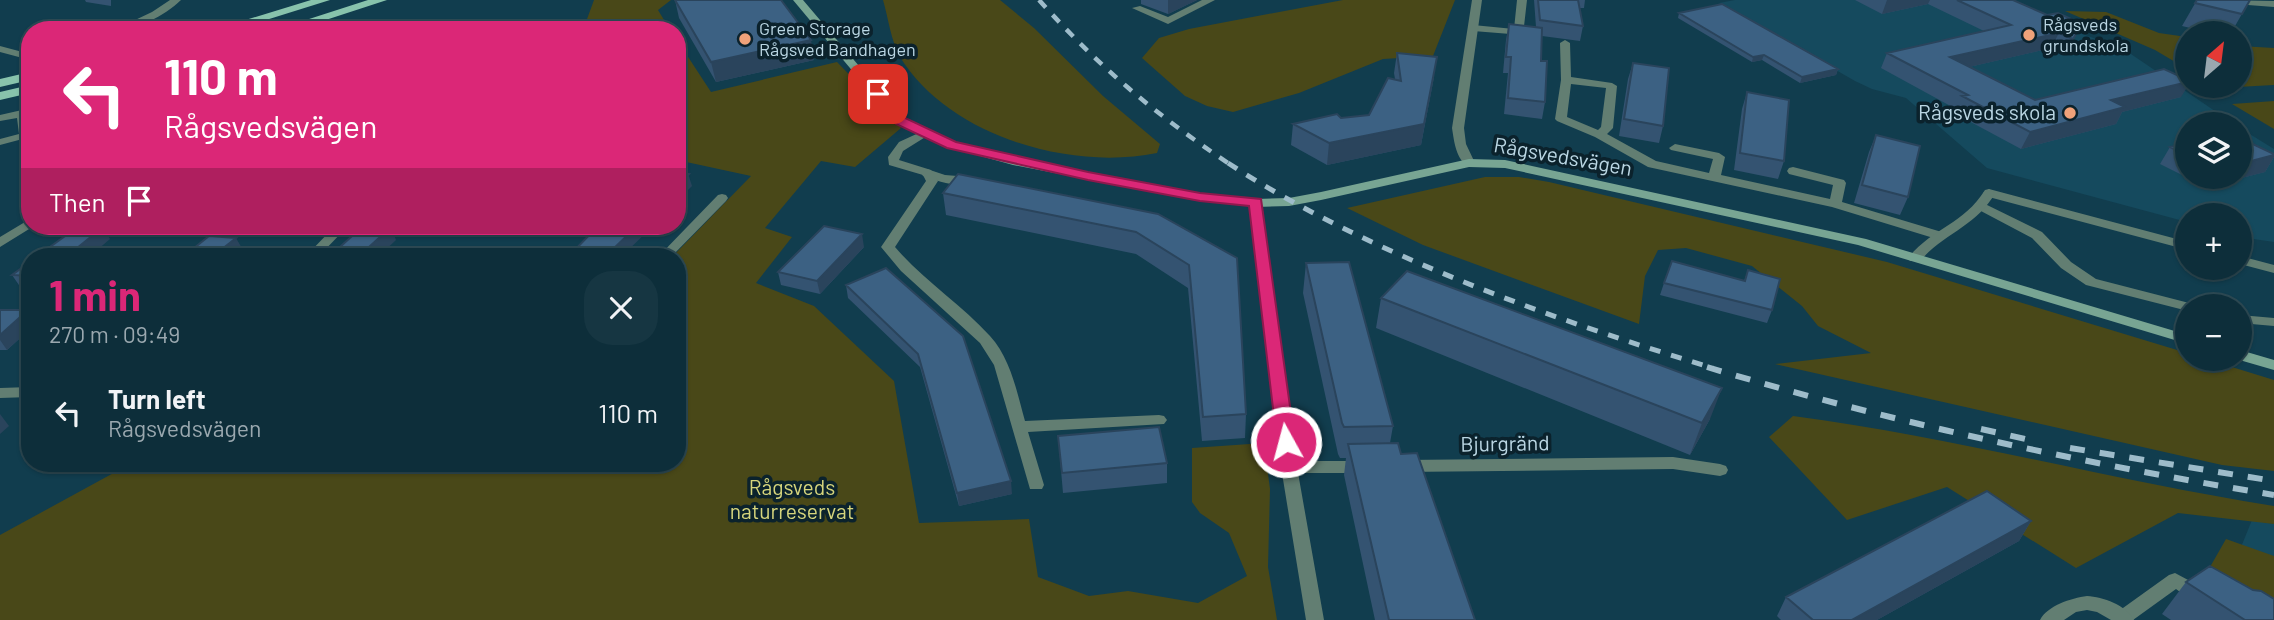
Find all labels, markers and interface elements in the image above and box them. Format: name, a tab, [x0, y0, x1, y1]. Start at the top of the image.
place label: Rågsveds grundskola	[2043, 13, 2129, 56]
place label: Green Storage Rågsved Bandhagen	[759, 17, 916, 60]
north arrow	[2175, 21, 2252, 98]
map controls	[2175, 21, 2252, 371]
marker: Rågsveds grundskola	[2021, 27, 2037, 43]
marker: Green Storage Rågsved Bandhagen	[737, 31, 753, 47]
text: 110 m	[164, 46, 278, 105]
icon: left	[49, 49, 140, 140]
pin	[848, 64, 908, 124]
icon: arrive	[859, 75, 897, 113]
place label: Rågsveds skola	[1918, 99, 2056, 124]
marker: Rågsveds skola	[2062, 105, 2078, 121]
text: Rågsvedsvägen	[164, 106, 377, 144]
button: layers	[2175, 112, 2252, 189]
street label: Rågsvedsvägen	[1492, 131, 1634, 180]
icon: arrive	[120, 182, 158, 220]
text: Then	[49, 186, 106, 217]
button: +	[2175, 203, 2252, 280]
text: 1 min	[49, 269, 141, 319]
button: close	[584, 271, 658, 345]
button: −	[2175, 294, 2252, 371]
text: 270 m · 09:49	[49, 320, 180, 348]
text: Turn left	[108, 383, 206, 414]
icon: left	[49, 394, 87, 432]
text: 110 m	[598, 397, 658, 428]
position arrow	[1249, 405, 1323, 479]
text: Rågsvedsvägen	[108, 414, 261, 442]
street label: Bjurgränd	[1460, 429, 1550, 456]
park label: Rågsveds naturreservat	[730, 474, 854, 523]

